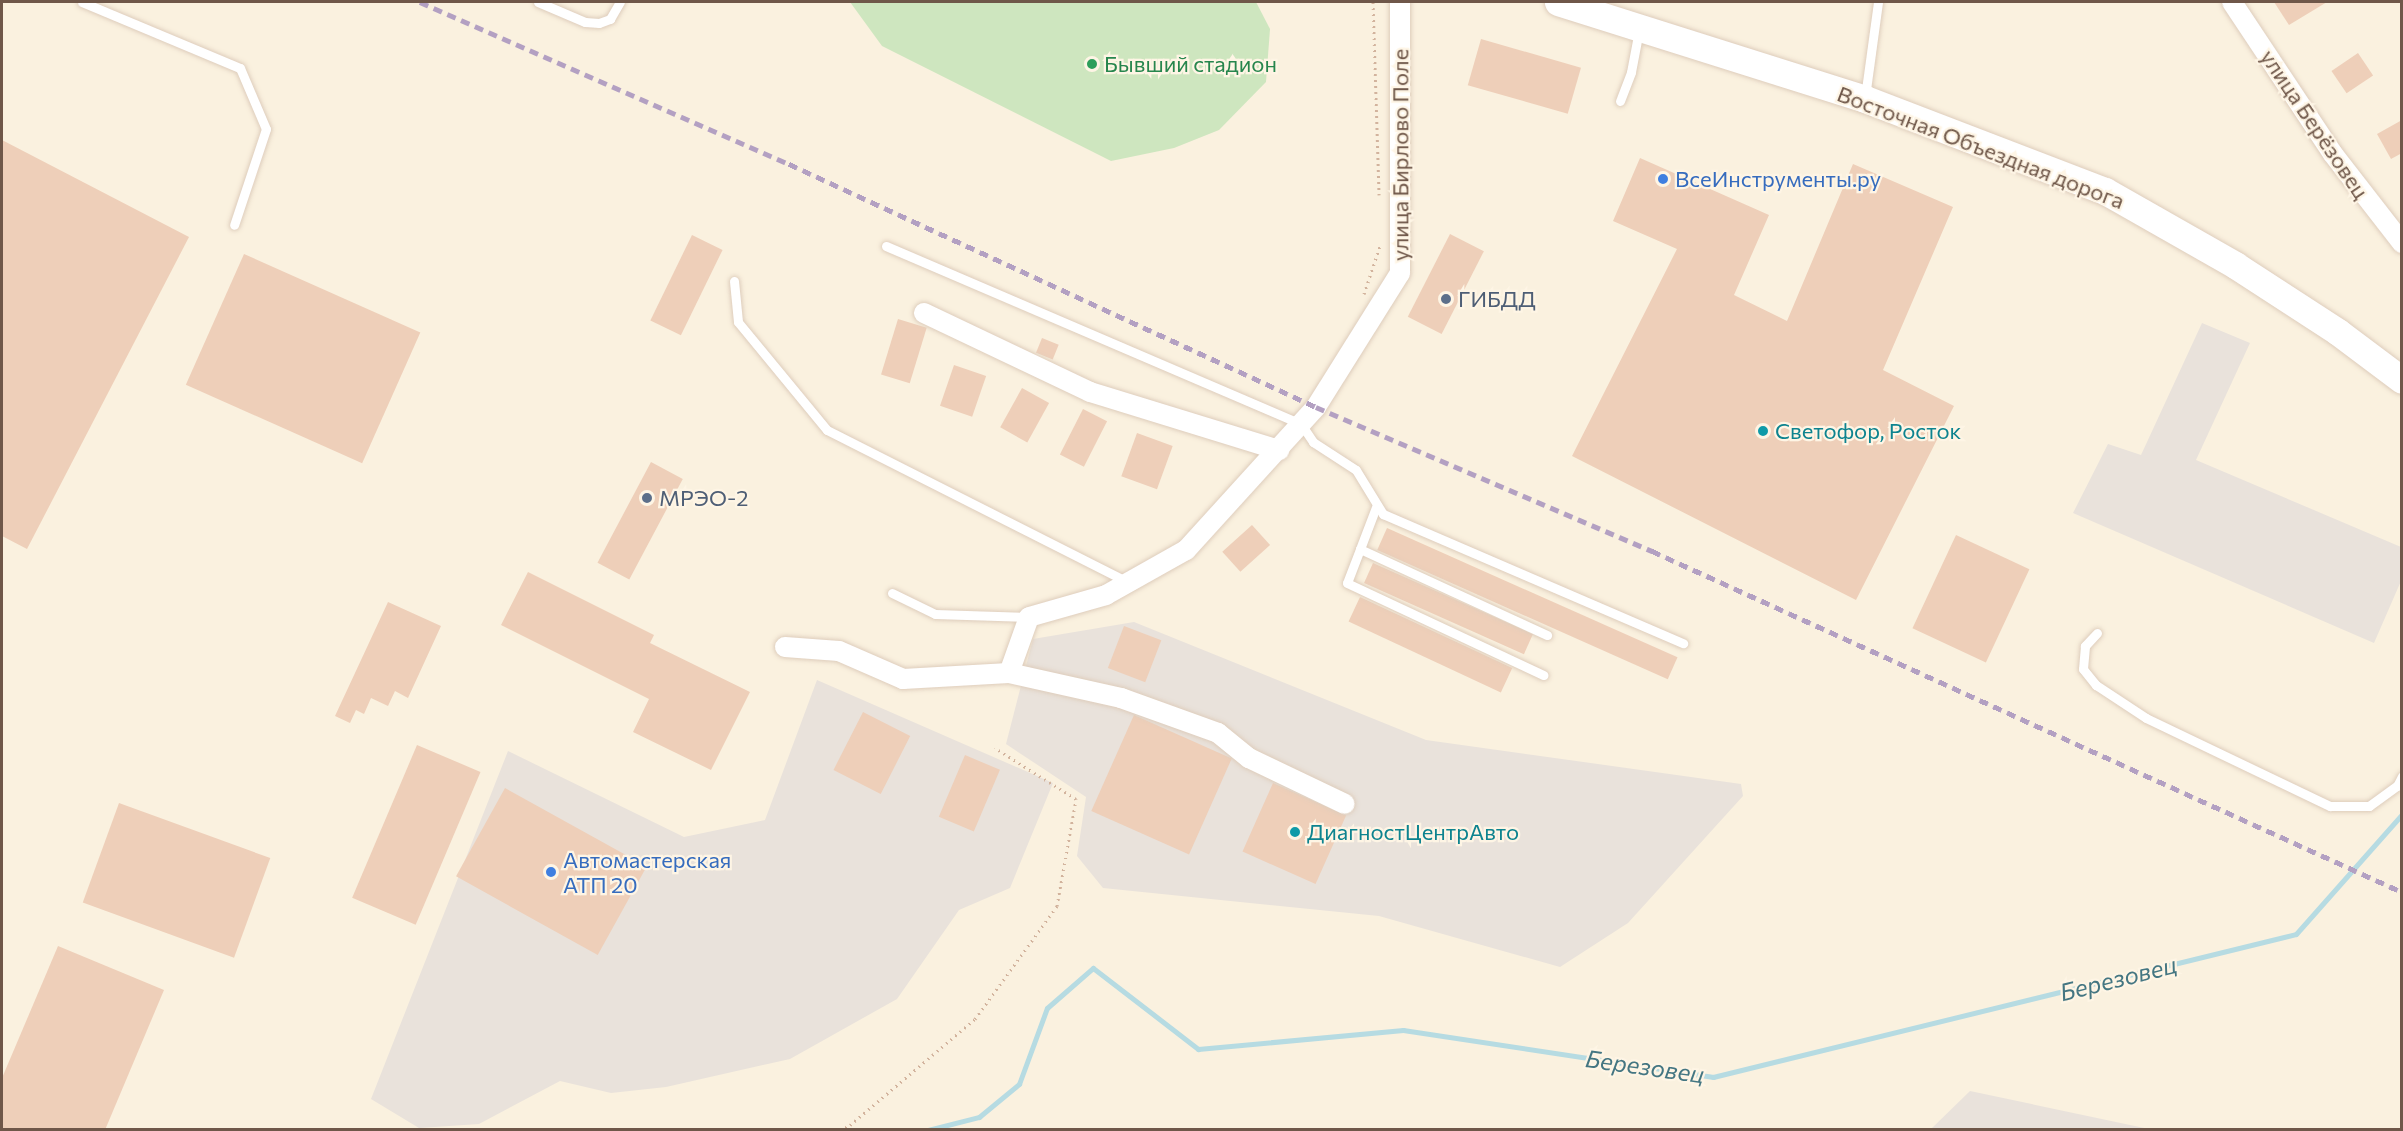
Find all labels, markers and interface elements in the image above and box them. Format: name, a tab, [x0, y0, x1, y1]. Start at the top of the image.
street label: улица Берёзовец	[2255, 44, 2375, 204]
street label: улица Бирлово Поле	[1387, 49, 1413, 261]
place label: Бывший стадион	[1104, 51, 1277, 77]
marker: Бывший стадион	[1085, 57, 1099, 71]
street label: Восточная Объездная дорога	[1834, 80, 2128, 214]
place label: ВсеИнструменты.ру	[1675, 166, 1881, 192]
marker: ВсеИнструменты.ру	[1656, 172, 1670, 186]
place label: ГИБДД	[1458, 286, 1536, 312]
marker: ГИБДД	[1439, 292, 1453, 306]
place label: Светофор, Росток	[1775, 418, 1961, 444]
marker: Светофор, Росток	[1756, 424, 1770, 438]
place label: МРЭО-2	[659, 485, 748, 511]
marker: МРЭО-2	[640, 491, 654, 505]
place label: ДиагностЦентрАвто	[1307, 819, 1519, 845]
marker: ДиагностЦентрАвто	[1288, 825, 1302, 839]
place label: Автомастерская АТП 20	[563, 846, 731, 897]
marker: Автомастерская АТП 20	[544, 865, 558, 879]
water label: Березовец	[2056, 950, 2180, 1006]
water label: Березовец	[1584, 1043, 1706, 1089]

